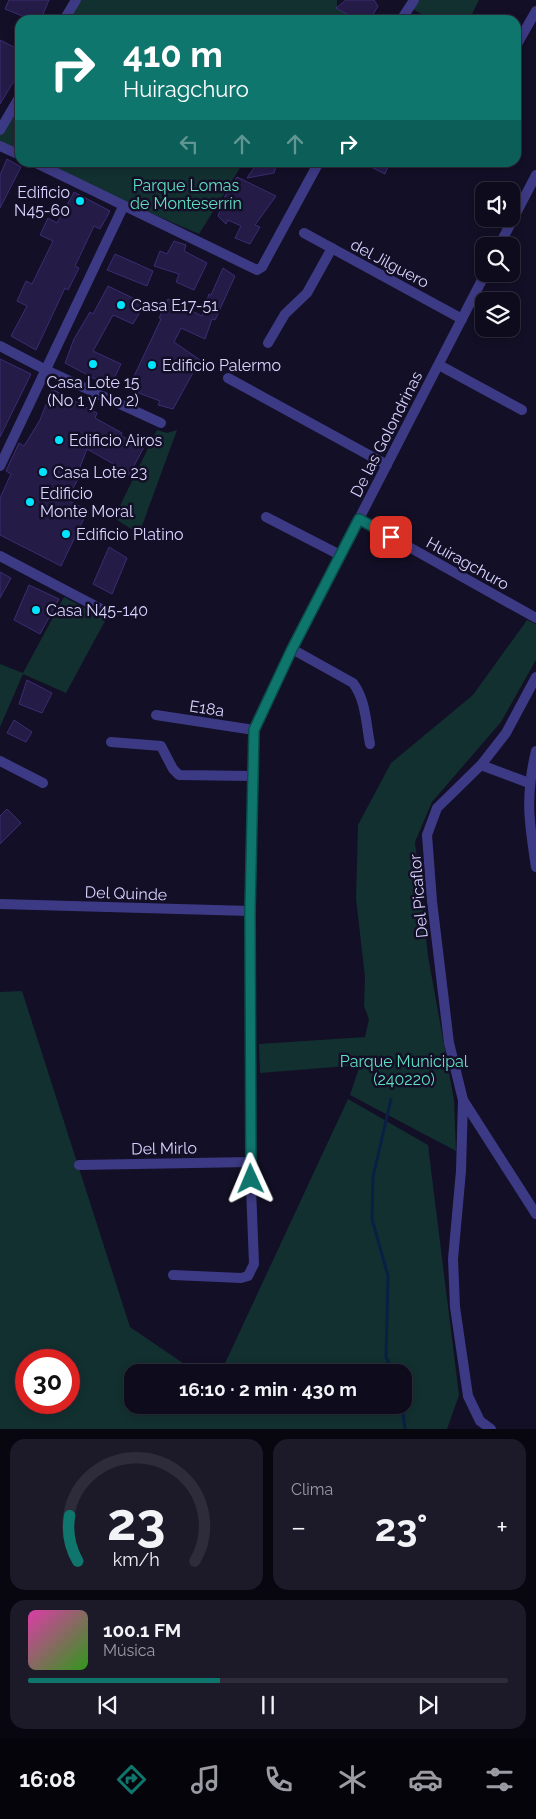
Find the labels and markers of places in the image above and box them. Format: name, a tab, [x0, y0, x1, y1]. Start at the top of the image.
place label: Edificio N45-60	[14, 183, 70, 220]
marker: Edificio N45-60	[74, 195, 86, 207]
place label: Casa E17-51	[131, 296, 218, 315]
marker: Casa E17-51	[115, 299, 127, 311]
place label: Edificio Palermo	[162, 356, 281, 375]
marker: Casa Lote 15 (No 1 y No 2)	[87, 358, 99, 370]
marker: Edificio Palermo	[146, 359, 158, 371]
place label: Casa Lote 15 (No 1 y No 2)	[46, 373, 140, 410]
place label: Edificio Airos	[69, 431, 163, 450]
marker: Edificio Airos	[53, 434, 65, 446]
place label: Casa Lote 23	[53, 463, 147, 482]
marker: Casa Lote 23	[37, 466, 49, 478]
place label: Edificio Monte Moral	[40, 484, 134, 521]
marker: Edificio Monte Moral	[24, 496, 36, 508]
pin	[370, 516, 412, 558]
place label: Edificio Platino	[76, 525, 184, 544]
marker: Edificio Platino	[60, 528, 72, 540]
place label: Casa N45-140	[46, 601, 148, 620]
marker: Casa N45-140	[30, 604, 42, 616]

